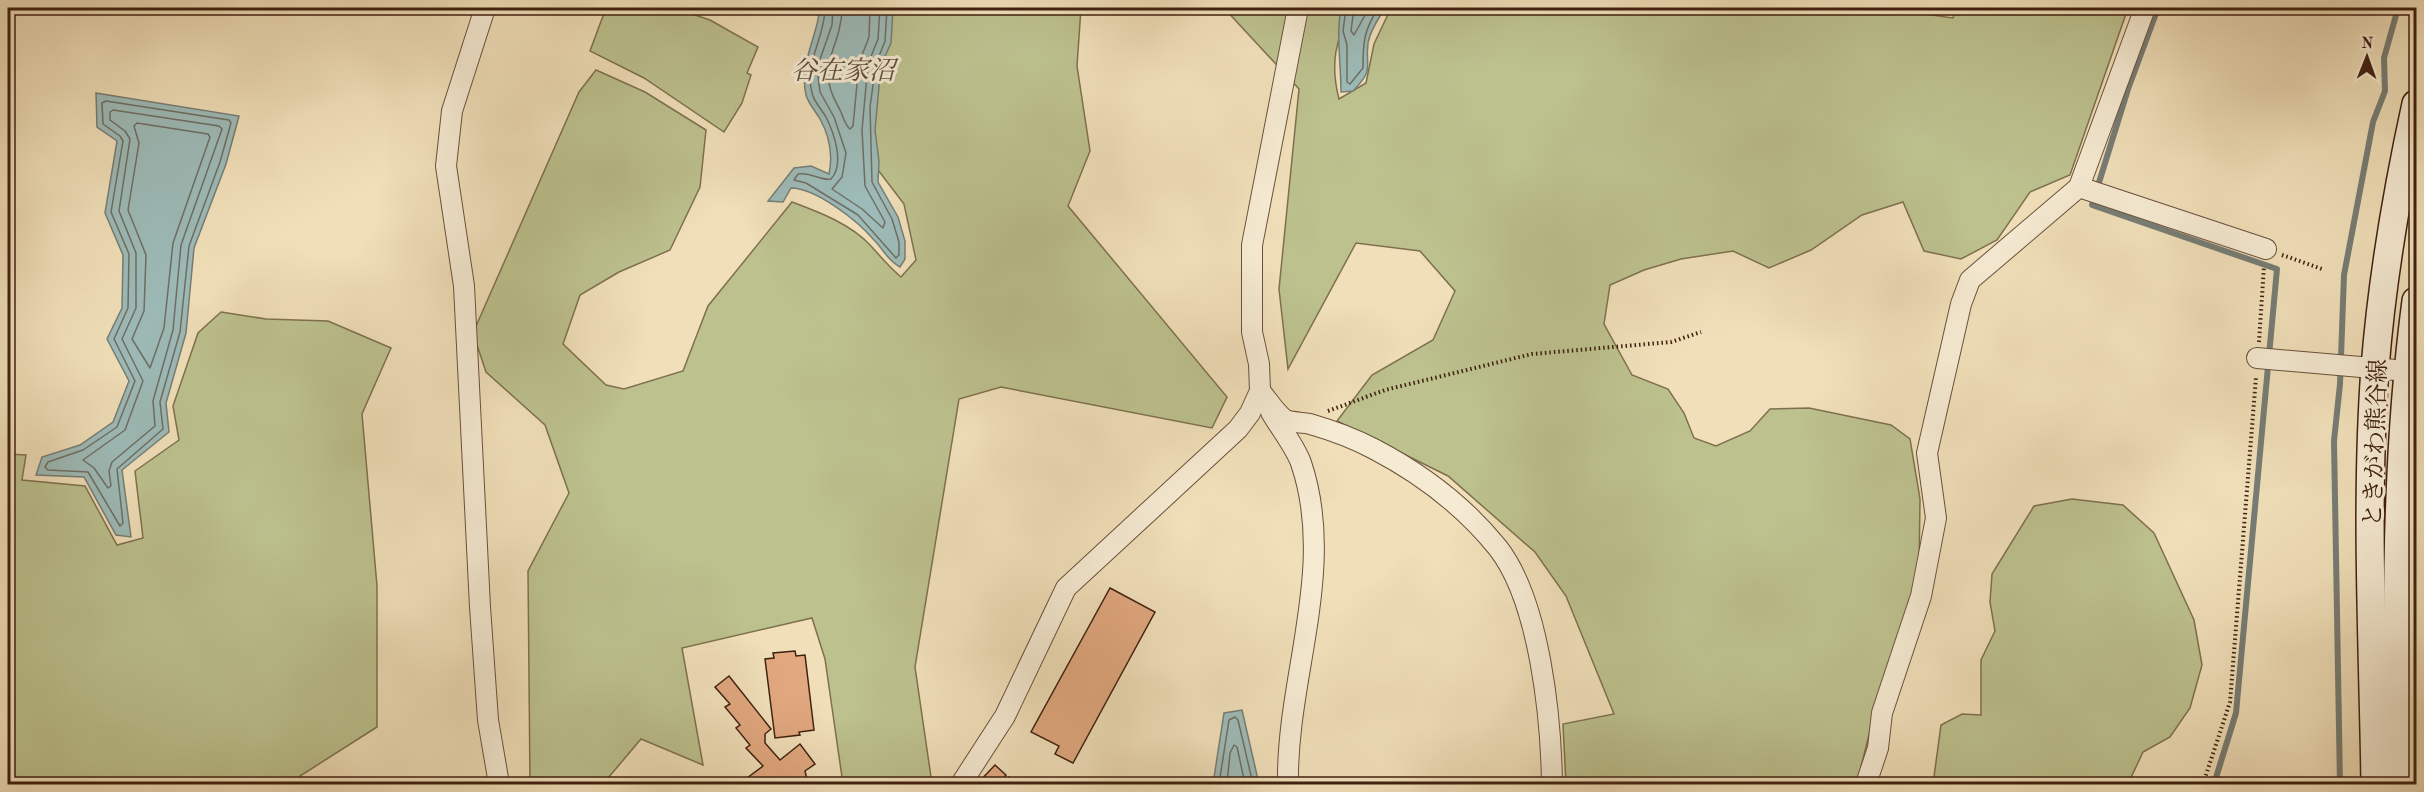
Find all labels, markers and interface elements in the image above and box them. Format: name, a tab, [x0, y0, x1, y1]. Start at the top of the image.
north arrow	[2337, 27, 2397, 87]
text: N	[2361, 36, 2374, 52]
water label: 谷在家沼	[791, 57, 899, 85]
street label: ときがわ熊谷線	[2359, 359, 2392, 527]

